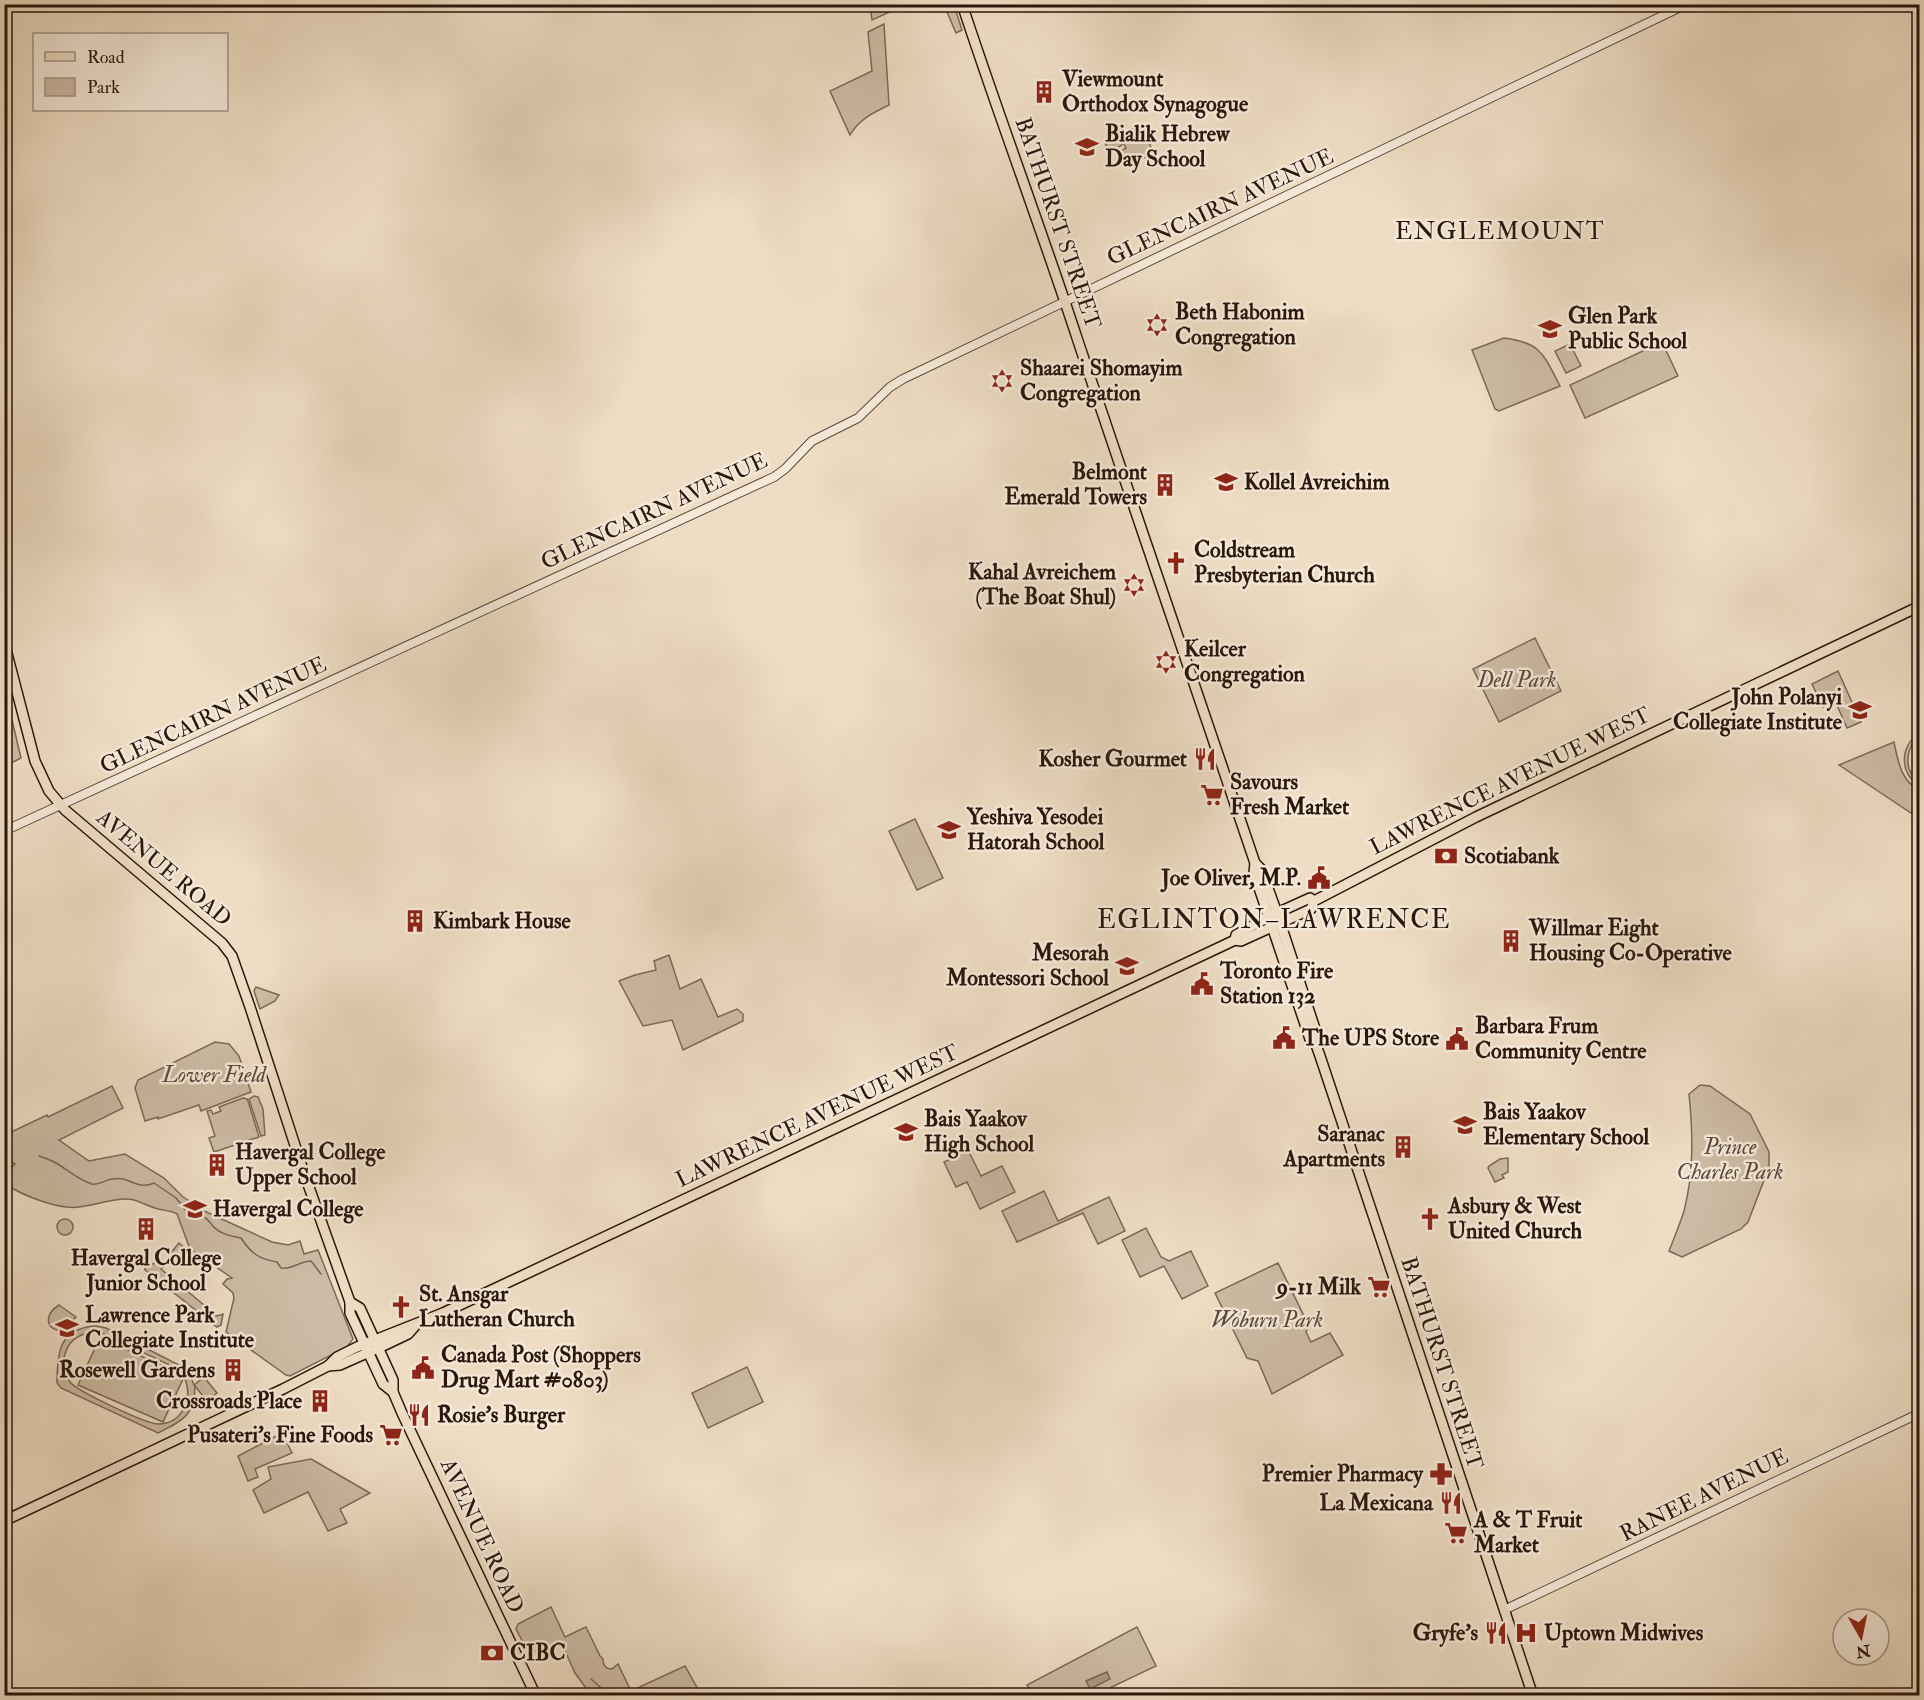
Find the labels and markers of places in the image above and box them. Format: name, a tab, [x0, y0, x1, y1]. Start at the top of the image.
place label: Viewmount Orthodox Synagogue	[1061, 65, 1249, 119]
building icon: Viewmount Orthodox Synagogue	[1031, 79, 1057, 105]
place label: Bialik Hebrew Day School	[1105, 120, 1231, 174]
school or university icon: Bialik Hebrew Day School	[1074, 134, 1100, 160]
place label: Beth Habonim Congregation	[1175, 298, 1306, 352]
place label: Glen Park Public School	[1568, 302, 1687, 355]
synagogue icon: Beth Habonim Congregation	[1144, 312, 1170, 338]
school or university icon: Glen Park Public School	[1537, 316, 1563, 342]
place label: Shaarei Shomayim Congregation	[1020, 354, 1183, 408]
synagogue icon: Shaarei Shomayim Congregation	[989, 368, 1015, 394]
place label: Belmont Emerald Towers	[1004, 458, 1148, 511]
place label: Kollel Avreichim	[1244, 468, 1390, 496]
school or university icon: Kollel Avreichim	[1213, 469, 1239, 495]
building icon: Belmont Emerald Towers	[1152, 472, 1178, 498]
place label: Coldstream Presbyterian Church	[1194, 536, 1375, 590]
church icon: Coldstream Presbyterian Church	[1163, 550, 1189, 576]
place label: Kahal Avreichem (The Boat Shul)	[968, 558, 1117, 611]
synagogue icon: Kahal Avreichem (The Boat Shul)	[1121, 572, 1147, 598]
place label: Keilcer Congregation	[1184, 635, 1306, 689]
synagogue icon: Keilcer Congregation	[1153, 649, 1179, 675]
place label: John Polanyi Collegiate Institute	[1673, 683, 1843, 737]
school or university icon: John Polanyi Collegiate Institute	[1847, 697, 1873, 723]
place label: Kosher Gourmet	[1038, 745, 1188, 773]
restaurant icon: Kosher Gourmet	[1192, 746, 1218, 772]
place label: Savours Fresh Market	[1230, 768, 1350, 821]
supermarket icon: Savours Fresh Market	[1199, 782, 1225, 808]
place label: Yeshiva Yesodei Hatorah School	[966, 803, 1105, 856]
school or university icon: Yeshiva Yesodei Hatorah School	[936, 817, 962, 843]
place label: Scotiabank	[1464, 842, 1560, 870]
bank icon: Scotiabank	[1433, 843, 1459, 869]
place label: Joe Oliver, M.P.	[1160, 864, 1301, 893]
public building icon: Joe Oliver, M.P.	[1306, 865, 1332, 891]
place label: Kimbark House	[433, 907, 572, 935]
building icon: Kimbark House	[402, 908, 428, 934]
place label: Willmar Eight Housing Co-Operative	[1528, 914, 1733, 968]
building icon: Willmar Eight Housing Co-Operative	[1498, 928, 1524, 954]
place label: Mesorah Montessori School	[945, 939, 1109, 992]
school or university icon: Mesorah Montessori School	[1114, 953, 1140, 979]
place label: Toronto Fire Station 132	[1219, 957, 1334, 1010]
public building icon: Toronto Fire Station 132	[1189, 971, 1215, 997]
place label: Barbara Frum Community Centre	[1475, 1012, 1647, 1066]
place label: The UPS Store	[1301, 1024, 1440, 1052]
public building icon: The UPS Store	[1271, 1025, 1297, 1051]
public building icon: Barbara Frum Community Centre	[1444, 1026, 1470, 1052]
place label: Bais Yaakov Elementary School	[1483, 1098, 1649, 1152]
place label: Bais Yaakov High School	[924, 1105, 1035, 1159]
school or university icon: Bais Yaakov Elementary School	[1452, 1112, 1478, 1138]
school or university icon: Bais Yaakov High School	[893, 1119, 919, 1145]
place label: Saranac Apartments	[1282, 1120, 1385, 1174]
building icon: Saranac Apartments	[1390, 1134, 1416, 1160]
place label: Havergal College Upper School	[235, 1138, 386, 1192]
building icon: Havergal College Upper School	[204, 1152, 230, 1178]
place label: Asbury & West United Church	[1447, 1192, 1583, 1245]
place label: Havergal College	[213, 1195, 364, 1224]
school or university icon: Havergal College	[182, 1196, 208, 1222]
church icon: Asbury & West United Church	[1417, 1206, 1443, 1232]
building icon: Havergal College Junior School	[133, 1216, 159, 1242]
place label: Havergal College Junior School	[71, 1244, 222, 1298]
place label: 9-11 Milk	[1275, 1273, 1361, 1301]
supermarket icon: 9-11 Milk	[1366, 1274, 1392, 1300]
place label: St. Ansgar Lutheran Church	[419, 1280, 575, 1333]
church icon: St. Ansgar Lutheran Church	[388, 1294, 414, 1320]
place label: Lawrence Park Collegiate Institute	[85, 1301, 255, 1355]
school or university icon: Lawrence Park Collegiate Institute	[54, 1315, 80, 1341]
place label: Canada Post (Shoppers Drug Mart #0803)	[441, 1341, 641, 1395]
public building icon: Canada Post (Shoppers Drug Mart #0803)	[410, 1355, 436, 1381]
place label: Rosewell Gardens	[59, 1356, 215, 1384]
building icon: Rosewell Gardens	[220, 1357, 246, 1383]
place label: Crossroads Place	[156, 1387, 303, 1415]
building icon: Crossroads Place	[307, 1388, 333, 1414]
place label: Rosie's Burger	[437, 1401, 566, 1430]
restaurant icon: Rosie's Burger	[406, 1402, 432, 1428]
place label: Pusateri's Fine Foods	[187, 1421, 373, 1449]
supermarket icon: Pusateri's Fine Foods	[378, 1422, 404, 1448]
place label: Premier Pharmacy	[1262, 1460, 1424, 1489]
pharmacy icon: Premier Pharmacy	[1428, 1461, 1454, 1487]
place label: La Mexicana	[1319, 1489, 1434, 1517]
restaurant icon: La Mexicana	[1438, 1490, 1464, 1516]
place label: A & T Fruit Market	[1473, 1506, 1583, 1559]
supermarket icon: A & T Fruit Market	[1443, 1520, 1469, 1546]
place label: Gryfe's	[1413, 1619, 1478, 1648]
place label: Uptown Midwives	[1544, 1619, 1704, 1648]
restaurant icon: Gryfe's	[1483, 1620, 1509, 1646]
hospital icon: Uptown Midwives	[1513, 1620, 1539, 1646]
place label: CIBC	[510, 1639, 566, 1667]
bank icon: CIBC	[479, 1640, 505, 1666]

